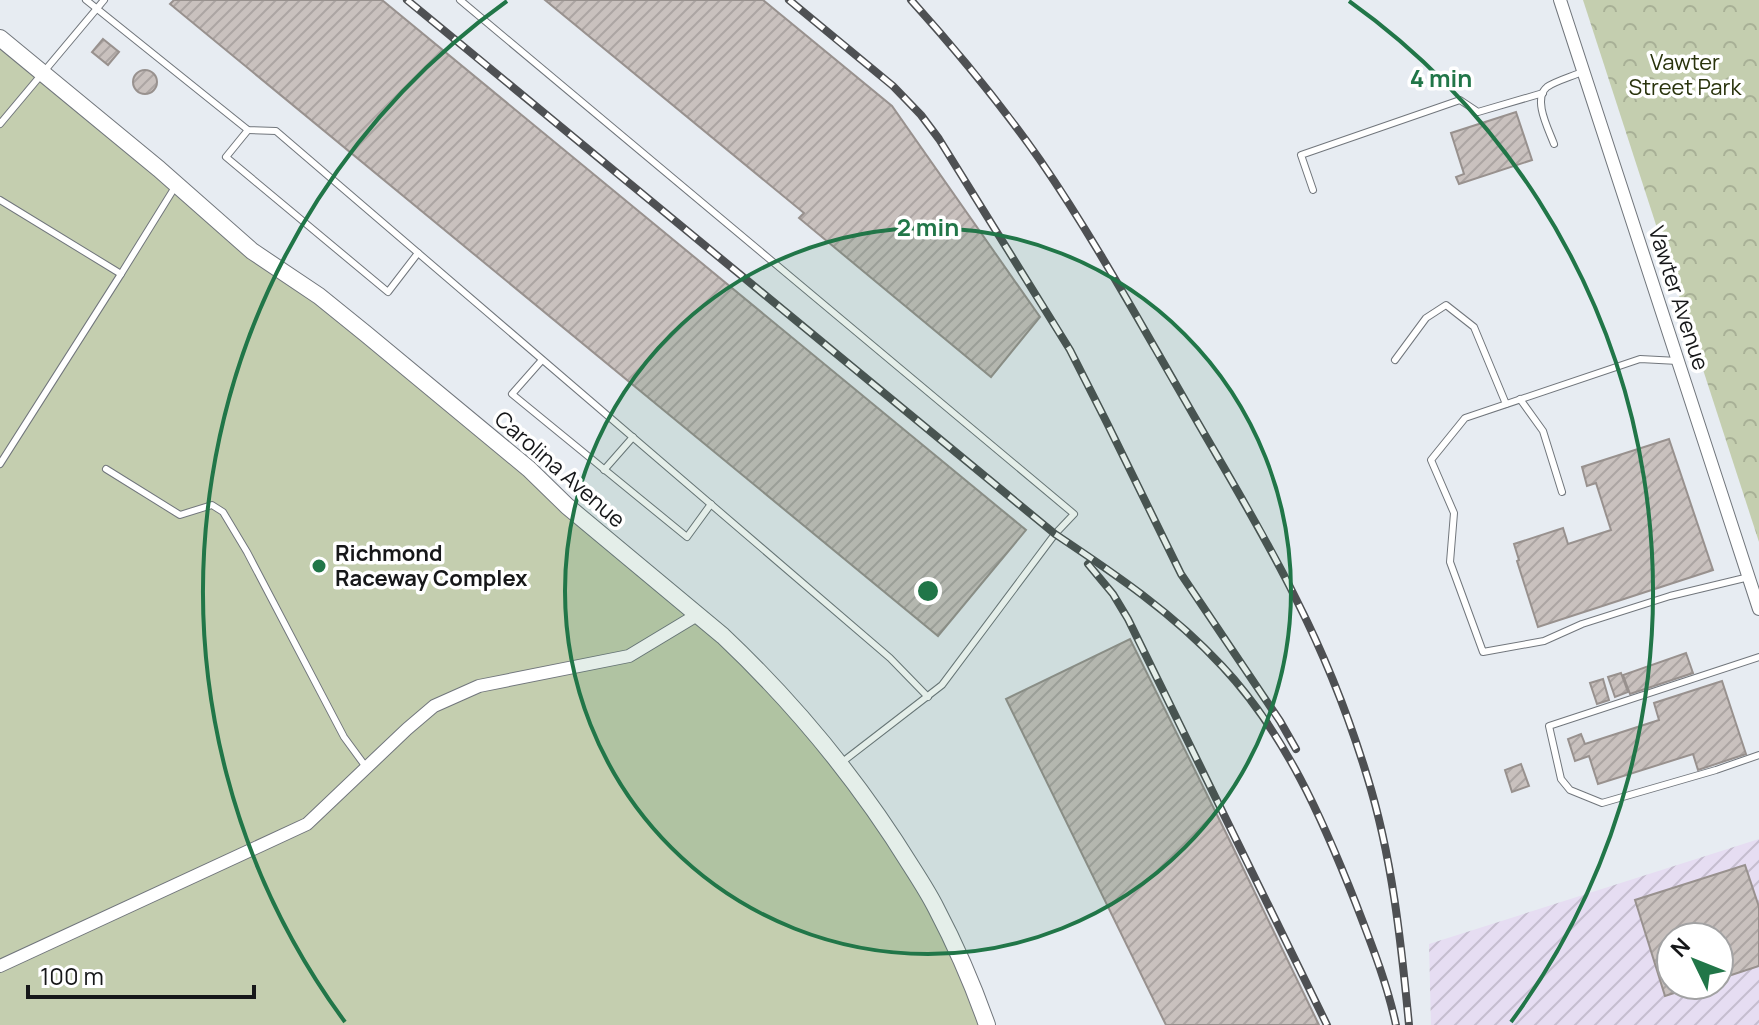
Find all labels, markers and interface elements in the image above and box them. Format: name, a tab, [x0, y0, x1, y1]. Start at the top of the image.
park label: Vawter Street Park	[1629, 47, 1743, 102]
text: 4 min	[1410, 61, 1472, 94]
text: 2 min	[897, 210, 959, 243]
street label: Vawter Avenue	[1642, 222, 1716, 374]
street label: Carolina Avenue	[488, 404, 632, 534]
place label: Richmond Raceway Complex	[335, 538, 527, 593]
marker: Richmond Raceway Complex	[310, 557, 328, 575]
centre of rings	[914, 577, 942, 605]
north arrow	[1655, 921, 1735, 1001]
text: N	[1664, 931, 1697, 963]
scale bar	[28, 949, 254, 999]
text: 100 m	[40, 959, 104, 992]

